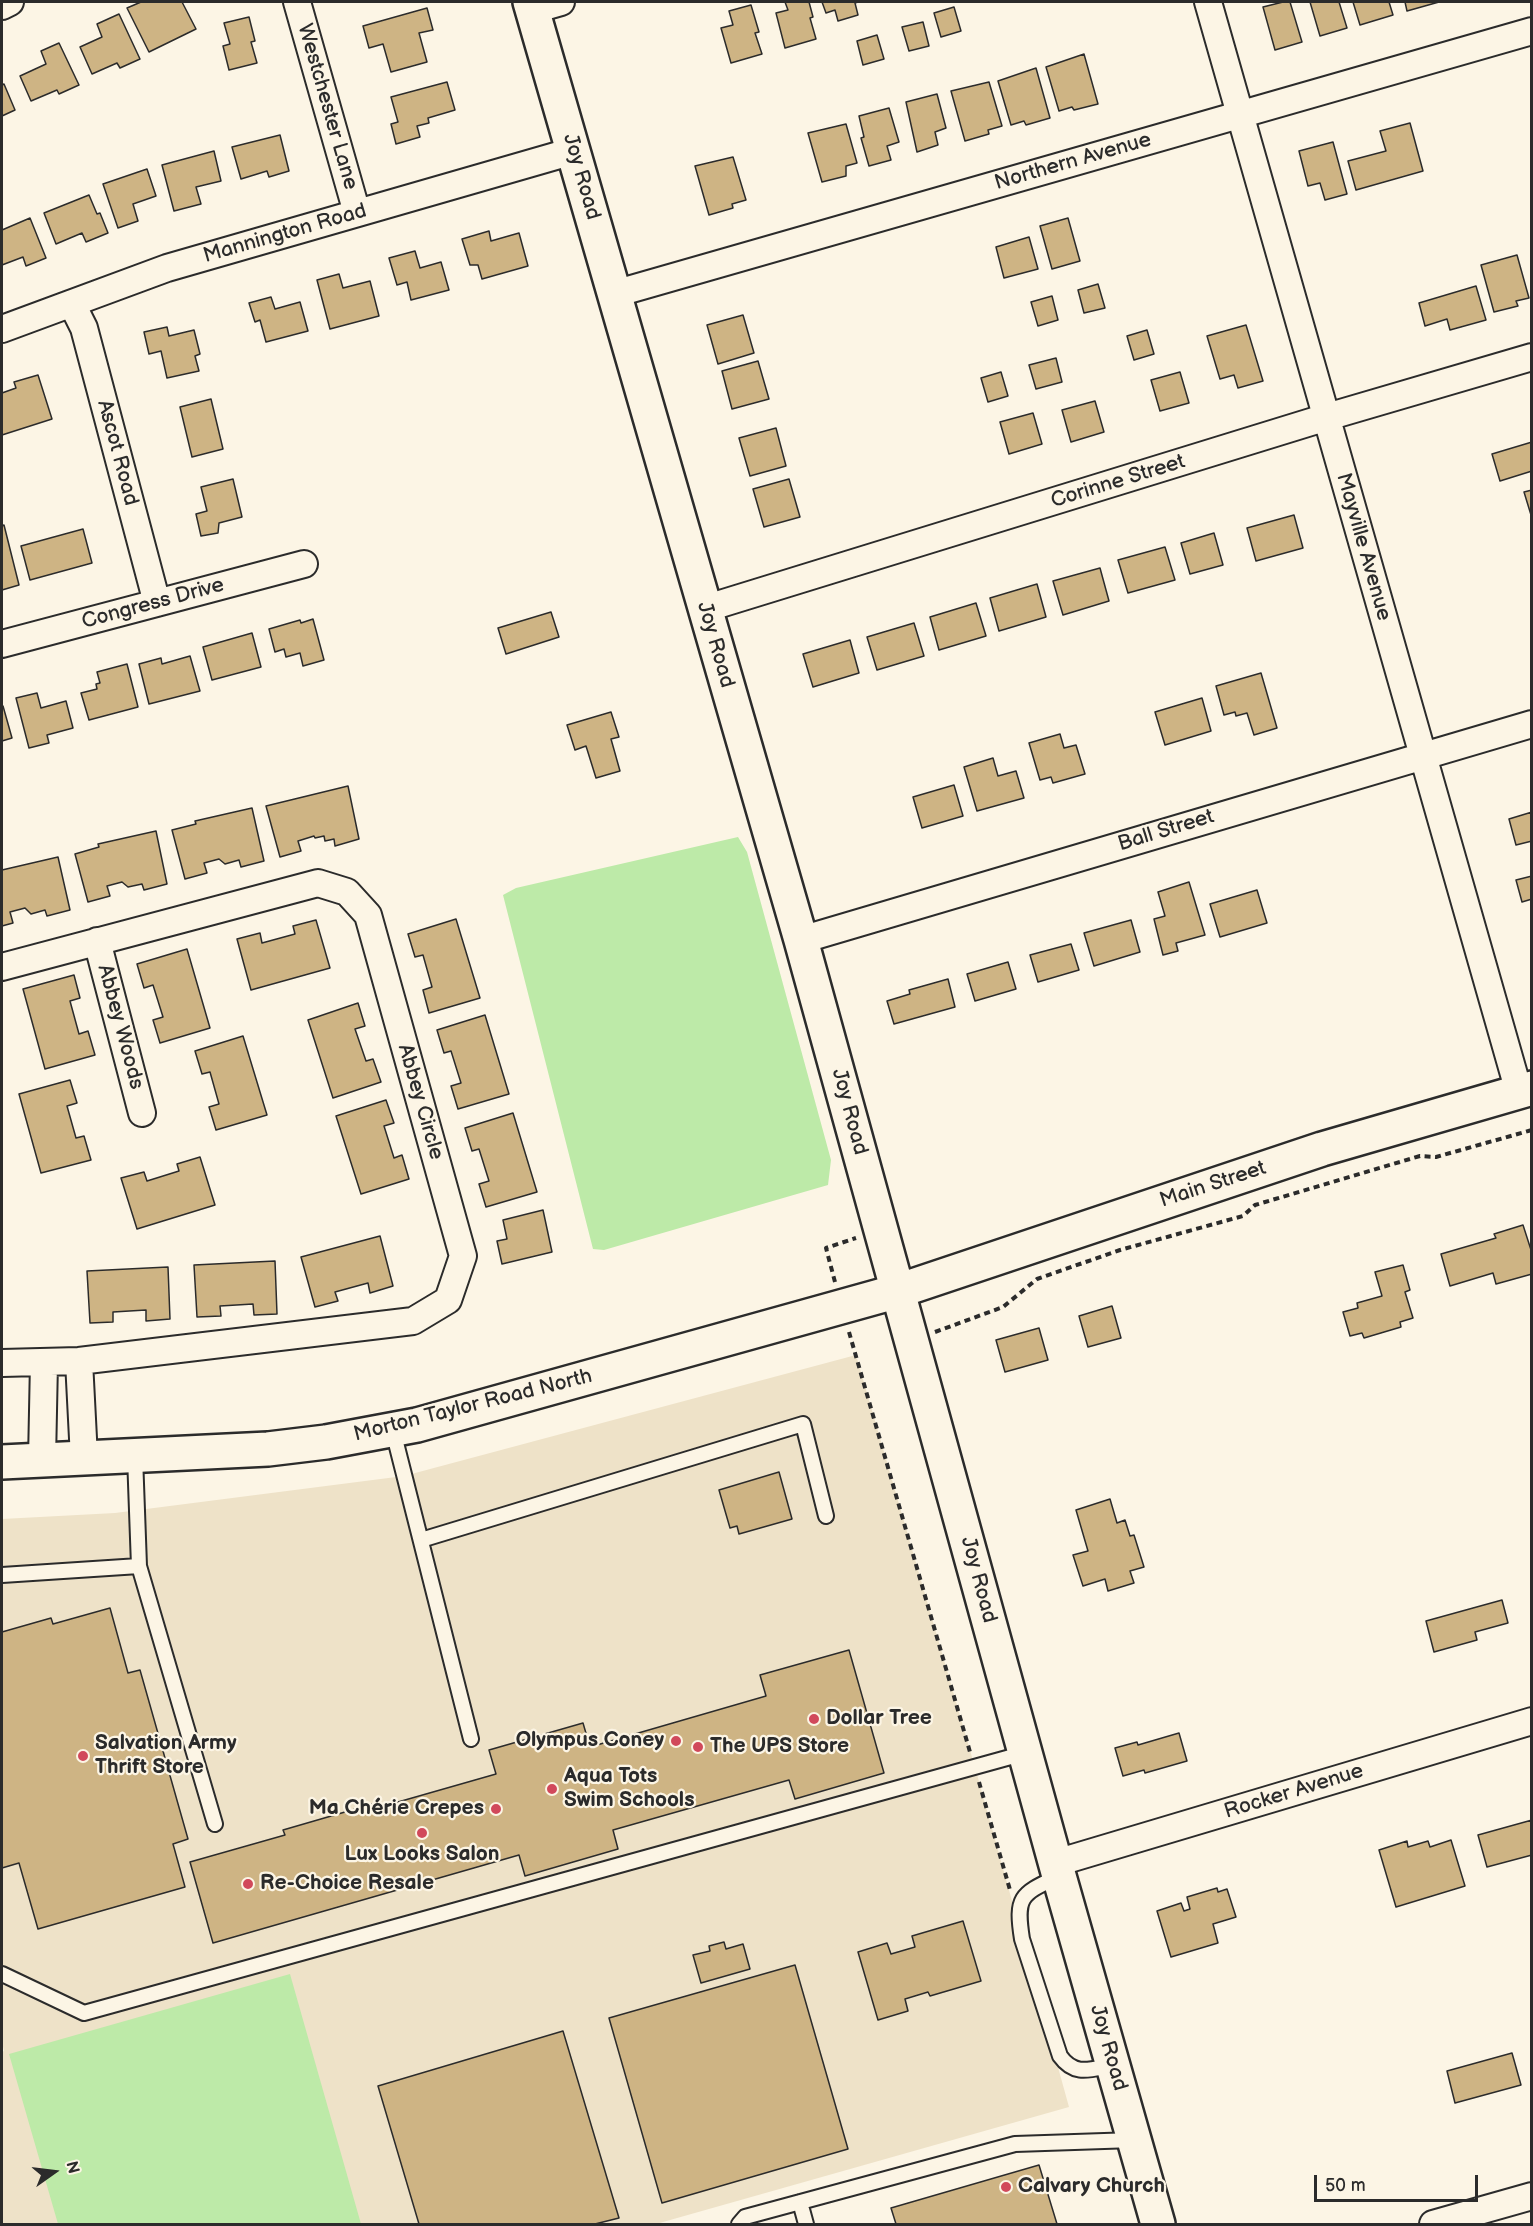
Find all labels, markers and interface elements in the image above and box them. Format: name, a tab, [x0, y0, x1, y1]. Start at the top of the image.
street label: Westchester Lane	[291, 21, 363, 193]
street label: Northern Avenue	[992, 128, 1154, 196]
street label: Joy Road	[557, 131, 605, 223]
street label: Mannington Road	[200, 199, 370, 269]
street label: Ascot Road	[91, 397, 143, 509]
street label: Corinne Street	[1048, 450, 1188, 514]
street label: Mayville Avenue	[1330, 470, 1396, 624]
street label: Congress Drive	[79, 573, 227, 635]
street label: Joy Road	[691, 599, 739, 691]
street label: Ball Street	[1115, 804, 1217, 858]
street label: Abbey Woods	[91, 962, 149, 1092]
street label: Abbey Circle	[391, 1041, 449, 1163]
street label: Joy Road	[825, 1066, 873, 1158]
street label: Main Street	[1157, 1156, 1269, 1214]
street label: Morton Taylor Road North	[351, 1364, 595, 1448]
street label: Joy Road	[954, 1534, 1002, 1626]
place label: Dollar Tree	[826, 1706, 932, 1732]
marker: Dollar Tree	[807, 1712, 821, 1726]
place label: Olympus Coney	[516, 1728, 664, 1754]
place label: Salvation Army Thrift Store	[95, 1731, 237, 1781]
marker: Olympus Coney	[669, 1734, 683, 1748]
place label: The UPS Store	[710, 1734, 849, 1760]
marker: The UPS Store	[691, 1740, 705, 1754]
marker: Salvation Army Thrift Store	[76, 1749, 90, 1763]
street label: Rocker Avenue	[1221, 1759, 1367, 1825]
place label: Aqua Tots Swim Schools	[564, 1764, 694, 1814]
marker: Aqua Tots Swim Schools	[545, 1782, 559, 1796]
place label: Ma Chérie Crepes	[309, 1796, 484, 1822]
marker: Ma Chérie Crepes	[489, 1802, 503, 1816]
marker: Lux Looks Salon	[415, 1826, 429, 1840]
place label: Lux Looks Salon	[345, 1842, 499, 1868]
place label: Re-Choice Resale	[260, 1871, 434, 1897]
marker: Re-Choice Resale	[241, 1877, 255, 1891]
street label: Joy Road	[1084, 2002, 1132, 2094]
north arrow	[24, 2142, 84, 2202]
text: N	[61, 2159, 83, 2176]
scale bar	[1317, 2163, 1480, 2201]
place label: Calvary Church	[1018, 2174, 1165, 2200]
text: 50 m	[1325, 2175, 1366, 2196]
marker: Calvary Church	[999, 2180, 1013, 2194]

